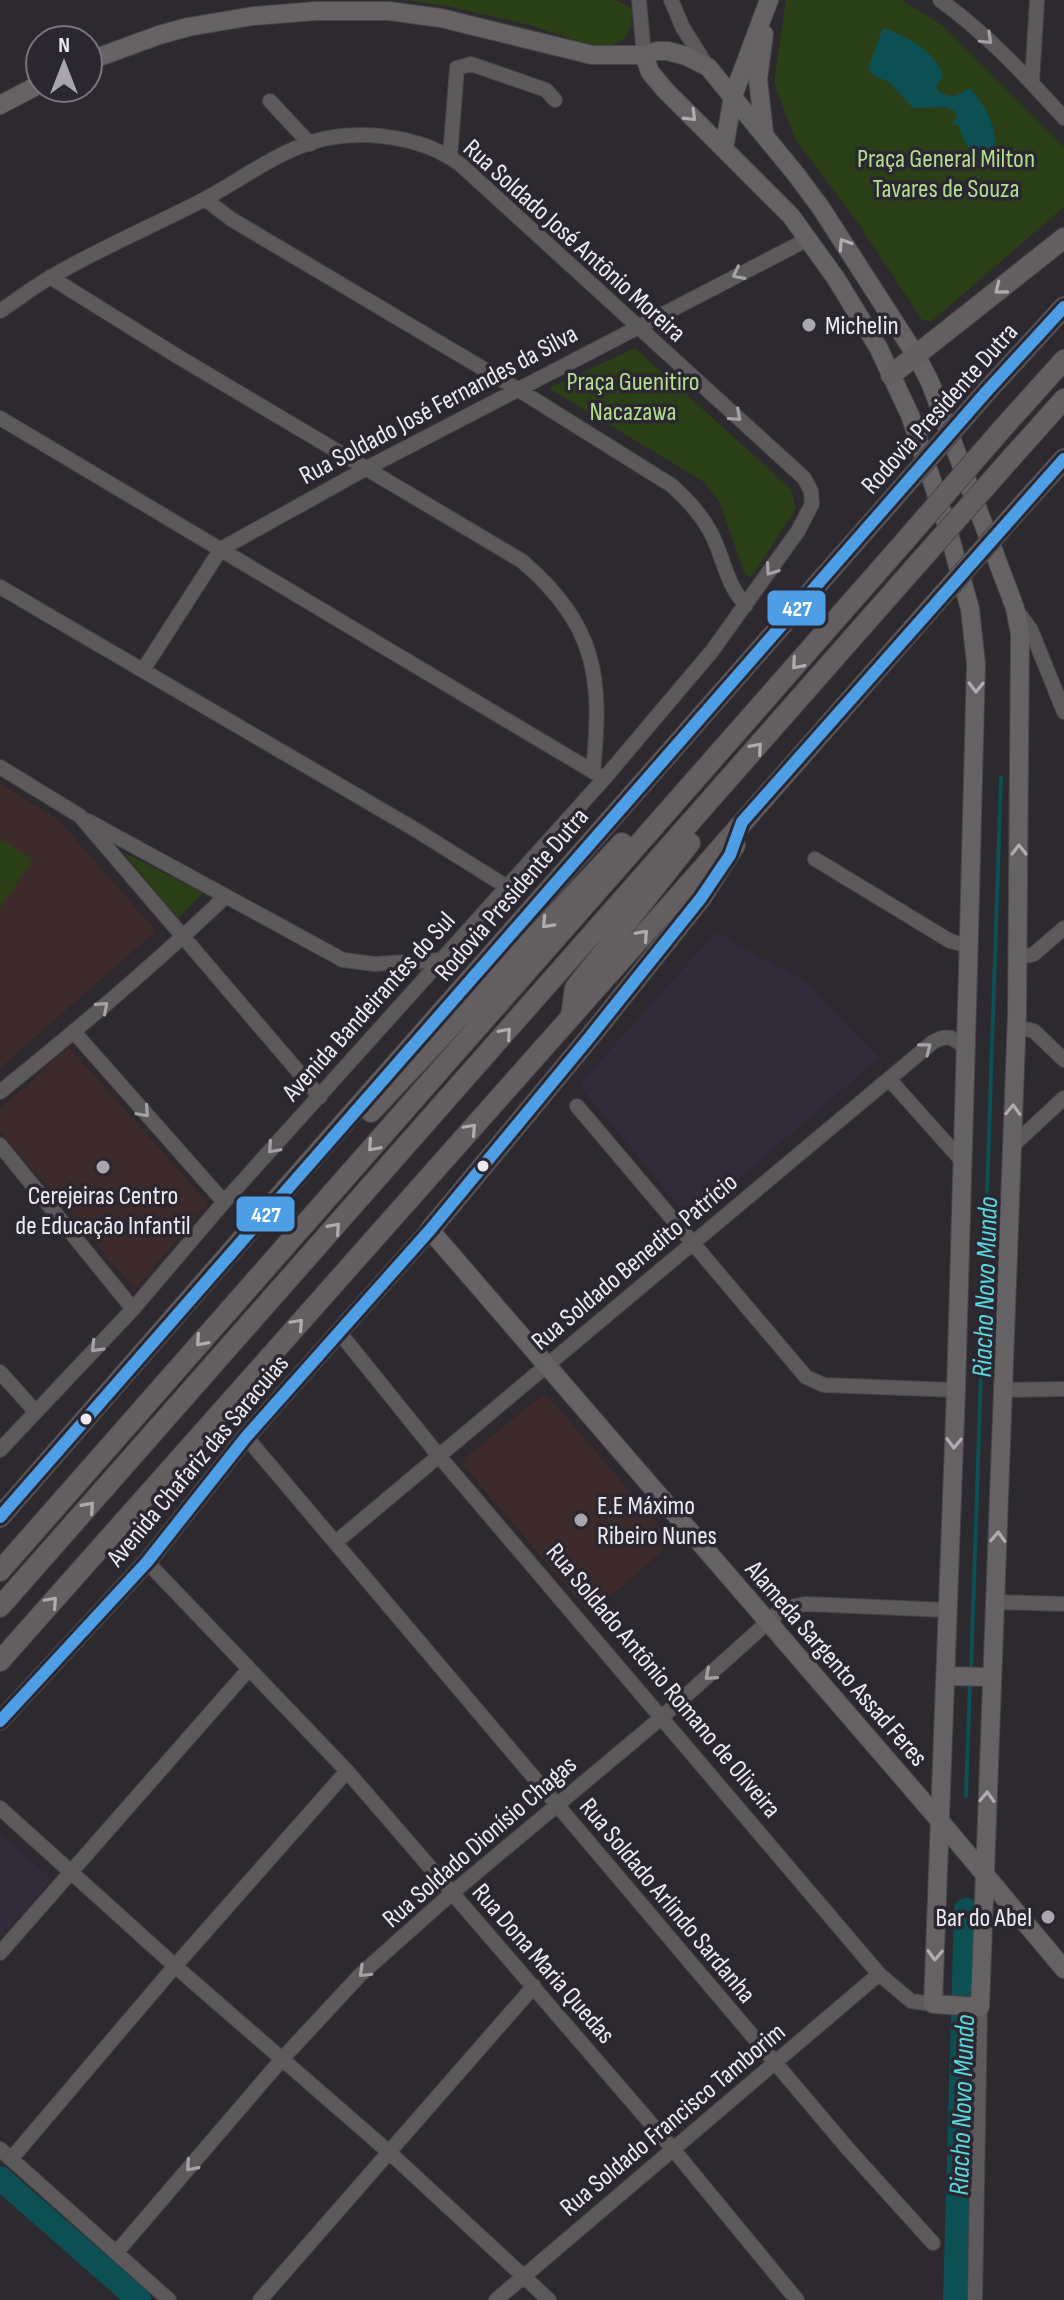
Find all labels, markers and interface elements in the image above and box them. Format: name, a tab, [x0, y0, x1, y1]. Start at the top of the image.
north arrow	[24, 24, 104, 104]
one-way arrow	[978, 30, 992, 45]
text: N	[58, 32, 70, 59]
one-way arrow	[682, 107, 696, 121]
street label: Rua Soldado José Antônio Moreira	[456, 133, 692, 349]
park label: Praça General Milton Tavares de Souza	[857, 144, 1035, 205]
one-way arrow	[839, 238, 854, 253]
one-way arrow	[731, 265, 746, 280]
one-way arrow	[995, 280, 1010, 294]
place label: Michelin	[825, 311, 899, 342]
marker: Michelin	[800, 316, 818, 334]
street label: Rodovia Presidente Dutra	[855, 317, 1025, 501]
street label: Rua Soldado José Fernandes da Silva	[294, 319, 583, 492]
park label: Praça Guenitiro Nacazawa	[566, 367, 700, 428]
one-way arrow	[726, 406, 741, 421]
one-way arrow	[766, 561, 781, 575]
line badge: 427	[766, 589, 827, 627]
text: 427	[782, 596, 812, 623]
one-way arrow	[793, 654, 807, 669]
one-way arrow	[967, 681, 984, 694]
one-way arrow	[748, 743, 762, 758]
street label: Rodovia Presidente Dutra	[429, 802, 596, 988]
one-way arrow	[1010, 843, 1028, 856]
street label: Avenida Bandeirantes do Sul	[275, 906, 462, 1109]
one-way arrow	[542, 914, 556, 928]
one-way arrow	[634, 929, 648, 944]
one-way arrow	[94, 1002, 109, 1017]
one-way arrow	[497, 1027, 511, 1042]
one-way arrow	[917, 1044, 932, 1058]
one-way arrow	[134, 1102, 149, 1117]
one-way arrow	[1005, 1103, 1022, 1116]
one-way arrow	[461, 1124, 475, 1139]
one-way arrow	[368, 1137, 382, 1152]
one-way arrow	[268, 1139, 283, 1154]
marker: Cerejeiras Centro de Educação Infantil	[94, 1158, 112, 1176]
unlabelled marker	[475, 1158, 491, 1174]
street label: Rua Soldado Benedito Patrício	[526, 1167, 744, 1357]
place label: Cerejeiras Centro de Educação Infantil	[15, 1181, 191, 1242]
line badge: 427	[235, 1195, 296, 1233]
water label: Riacho Novo Mundo	[966, 1195, 1005, 1378]
text: 427	[251, 1202, 281, 1229]
one-way arrow	[325, 1222, 339, 1237]
one-way arrow	[289, 1318, 303, 1333]
one-way arrow	[196, 1331, 210, 1346]
one-way arrow	[91, 1338, 106, 1352]
street label: Avenida Chafariz das Saracuias	[100, 1349, 296, 1574]
unlabelled marker	[78, 1411, 94, 1427]
one-way arrow	[946, 1437, 963, 1450]
place label: E.E Máximo Ribeiro Nunes	[597, 1491, 717, 1552]
one-way arrow	[79, 1501, 93, 1516]
marker: E.E Máximo Ribeiro Nunes	[572, 1511, 590, 1529]
one-way arrow	[989, 1530, 1006, 1543]
street label: Rua Soldado Antônio Romano de Oliveira	[539, 1537, 787, 1824]
street label: Alameda Sargento Assad Feres	[737, 1554, 934, 1773]
one-way arrow	[42, 1597, 56, 1612]
one-way arrow	[704, 1665, 719, 1679]
street label: Rua Soldado Dionísio Chagas	[377, 1749, 583, 1935]
one-way arrow	[978, 1790, 995, 1803]
street label: Rua Soldado Arlindo Sardanha	[572, 1792, 762, 2010]
street label: Rua Dona Maria Quedas	[465, 1878, 621, 2050]
place label: Bar do Abel	[935, 1903, 1032, 1934]
marker: Bar do Abel	[1039, 1908, 1057, 1926]
one-way arrow	[926, 1949, 943, 1962]
one-way arrow	[359, 1963, 373, 1978]
water label: Riacho Novo Mundo	[943, 2013, 982, 2196]
street label: Rua Soldado Francisco Tamborim	[554, 2017, 792, 2223]
one-way arrow	[186, 2156, 201, 2171]

